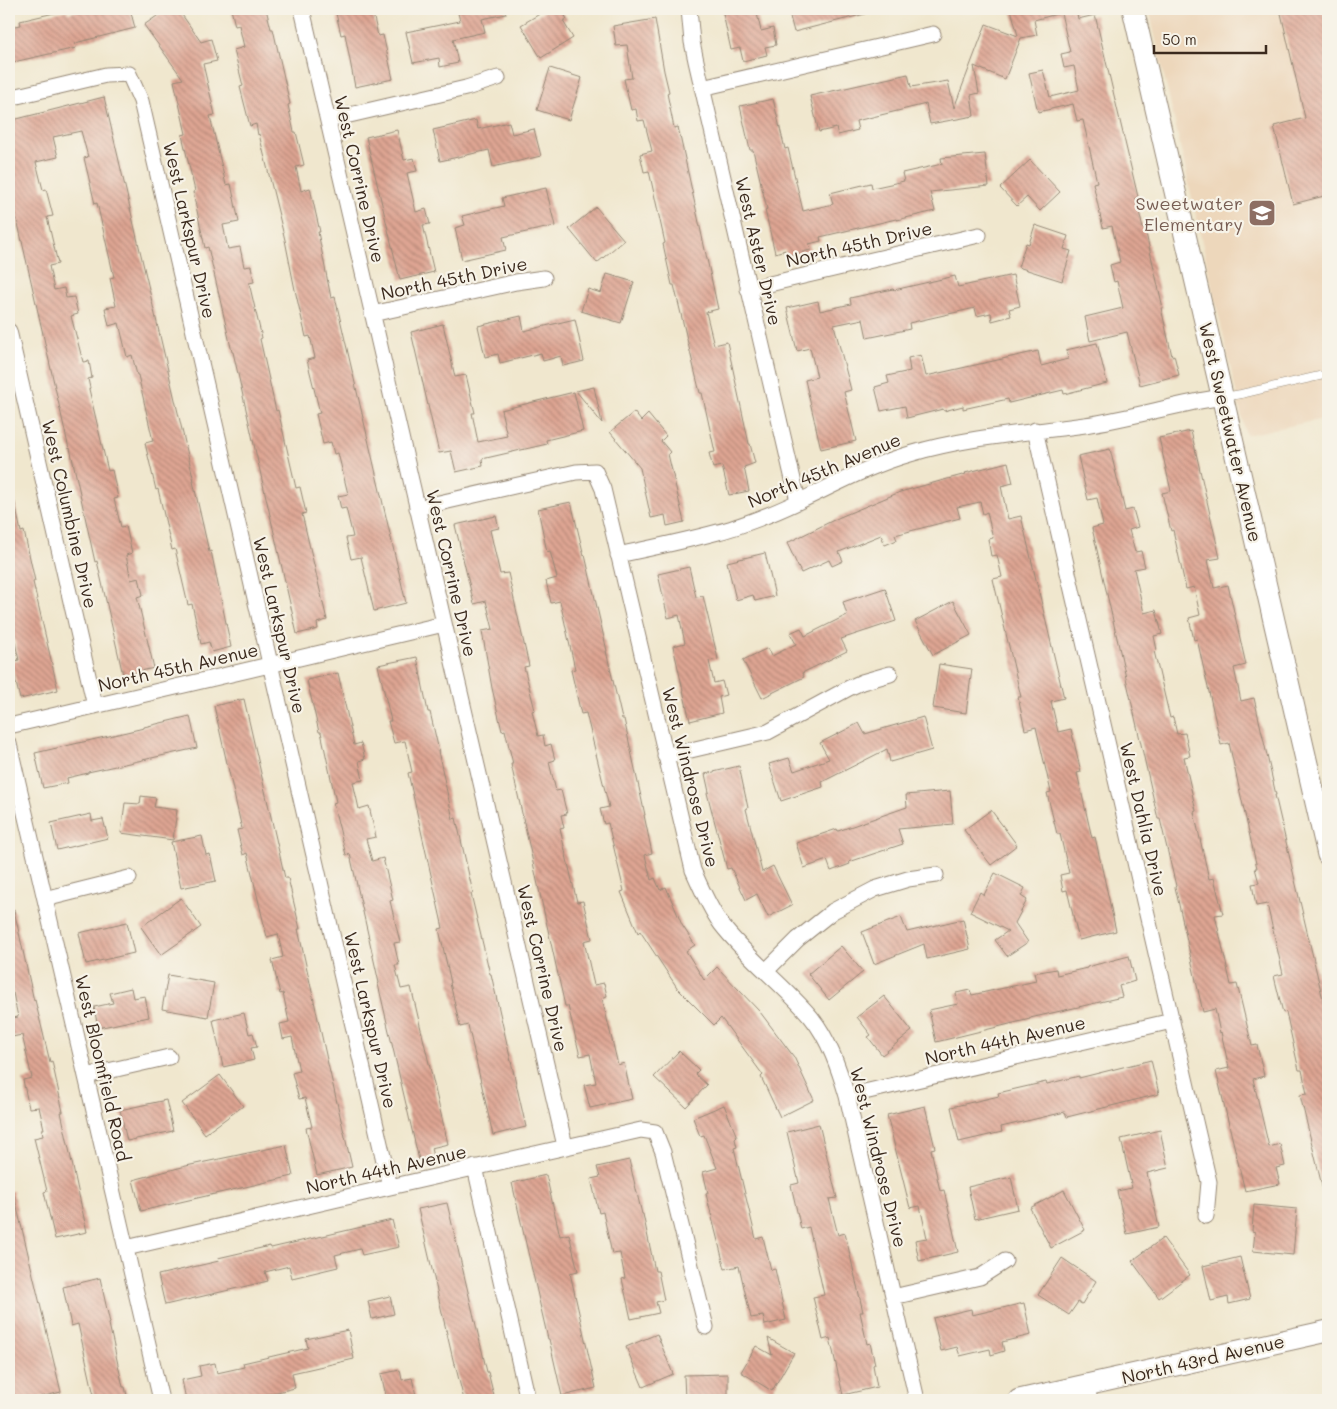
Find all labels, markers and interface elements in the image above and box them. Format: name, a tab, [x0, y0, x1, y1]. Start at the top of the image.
scale bar	[1154, 22, 1267, 54]
text: 50 m	[1162, 29, 1197, 49]
street label: West Corrine Drive	[329, 93, 391, 265]
street label: West Larkspur Drive	[158, 139, 222, 321]
street label: West Aster Drive	[730, 174, 788, 328]
place label: Sweetwater Elementary	[1135, 191, 1243, 236]
school or university icon: Sweetwater Elementary	[1247, 198, 1277, 228]
street label: North 45th Drive	[784, 216, 934, 272]
street label: North 45th Drive	[378, 251, 530, 305]
street label: West Sweetwater Avenue	[1194, 320, 1268, 544]
street label: West Columbine Drive	[37, 417, 103, 611]
street label: North 45th Avenue	[744, 427, 904, 513]
street label: West Corrine Drive	[421, 487, 483, 659]
street label: West Larkspur Drive	[248, 534, 312, 716]
street label: North 45th Avenue	[95, 637, 261, 697]
street label: West Windrose Drive	[657, 684, 725, 870]
street label: West Dahlia Drive	[1115, 739, 1173, 899]
street label: West Corrine Drive	[512, 882, 574, 1054]
street label: West Larkspur Drive	[339, 929, 403, 1111]
street label: West Bloomfield Road	[70, 972, 136, 1164]
street label: North 44th Avenue	[922, 1010, 1088, 1070]
street label: West Windrose Drive	[845, 1064, 913, 1250]
street label: North 44th Avenue	[303, 1139, 469, 1199]
street label: North 43rd Avenue	[1119, 1329, 1287, 1389]

